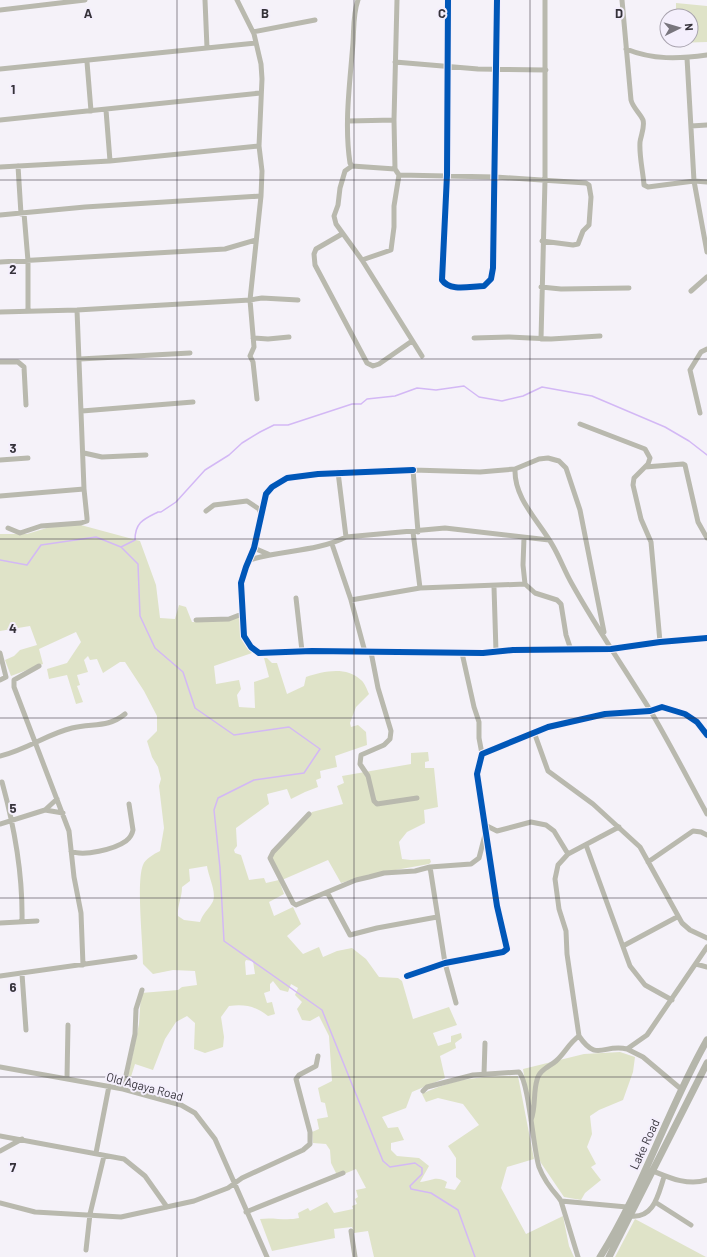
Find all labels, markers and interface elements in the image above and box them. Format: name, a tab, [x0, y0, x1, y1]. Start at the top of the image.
text: A	[84, 5, 93, 21]
text: B	[261, 5, 269, 21]
text: C	[438, 5, 446, 21]
text: D	[615, 5, 623, 21]
north arrow	[659, 8, 699, 48]
text: N	[683, 23, 696, 31]
text: 1	[11, 81, 15, 97]
text: 2	[9, 261, 17, 277]
text: 3	[9, 440, 17, 456]
text: 4	[9, 620, 17, 636]
text: 5	[9, 800, 17, 816]
text: 6	[10, 979, 17, 995]
street label: Old Agaya Road	[105, 1069, 185, 1103]
street label: Lake Road	[626, 1117, 662, 1171]
text: 7	[10, 1159, 17, 1175]

